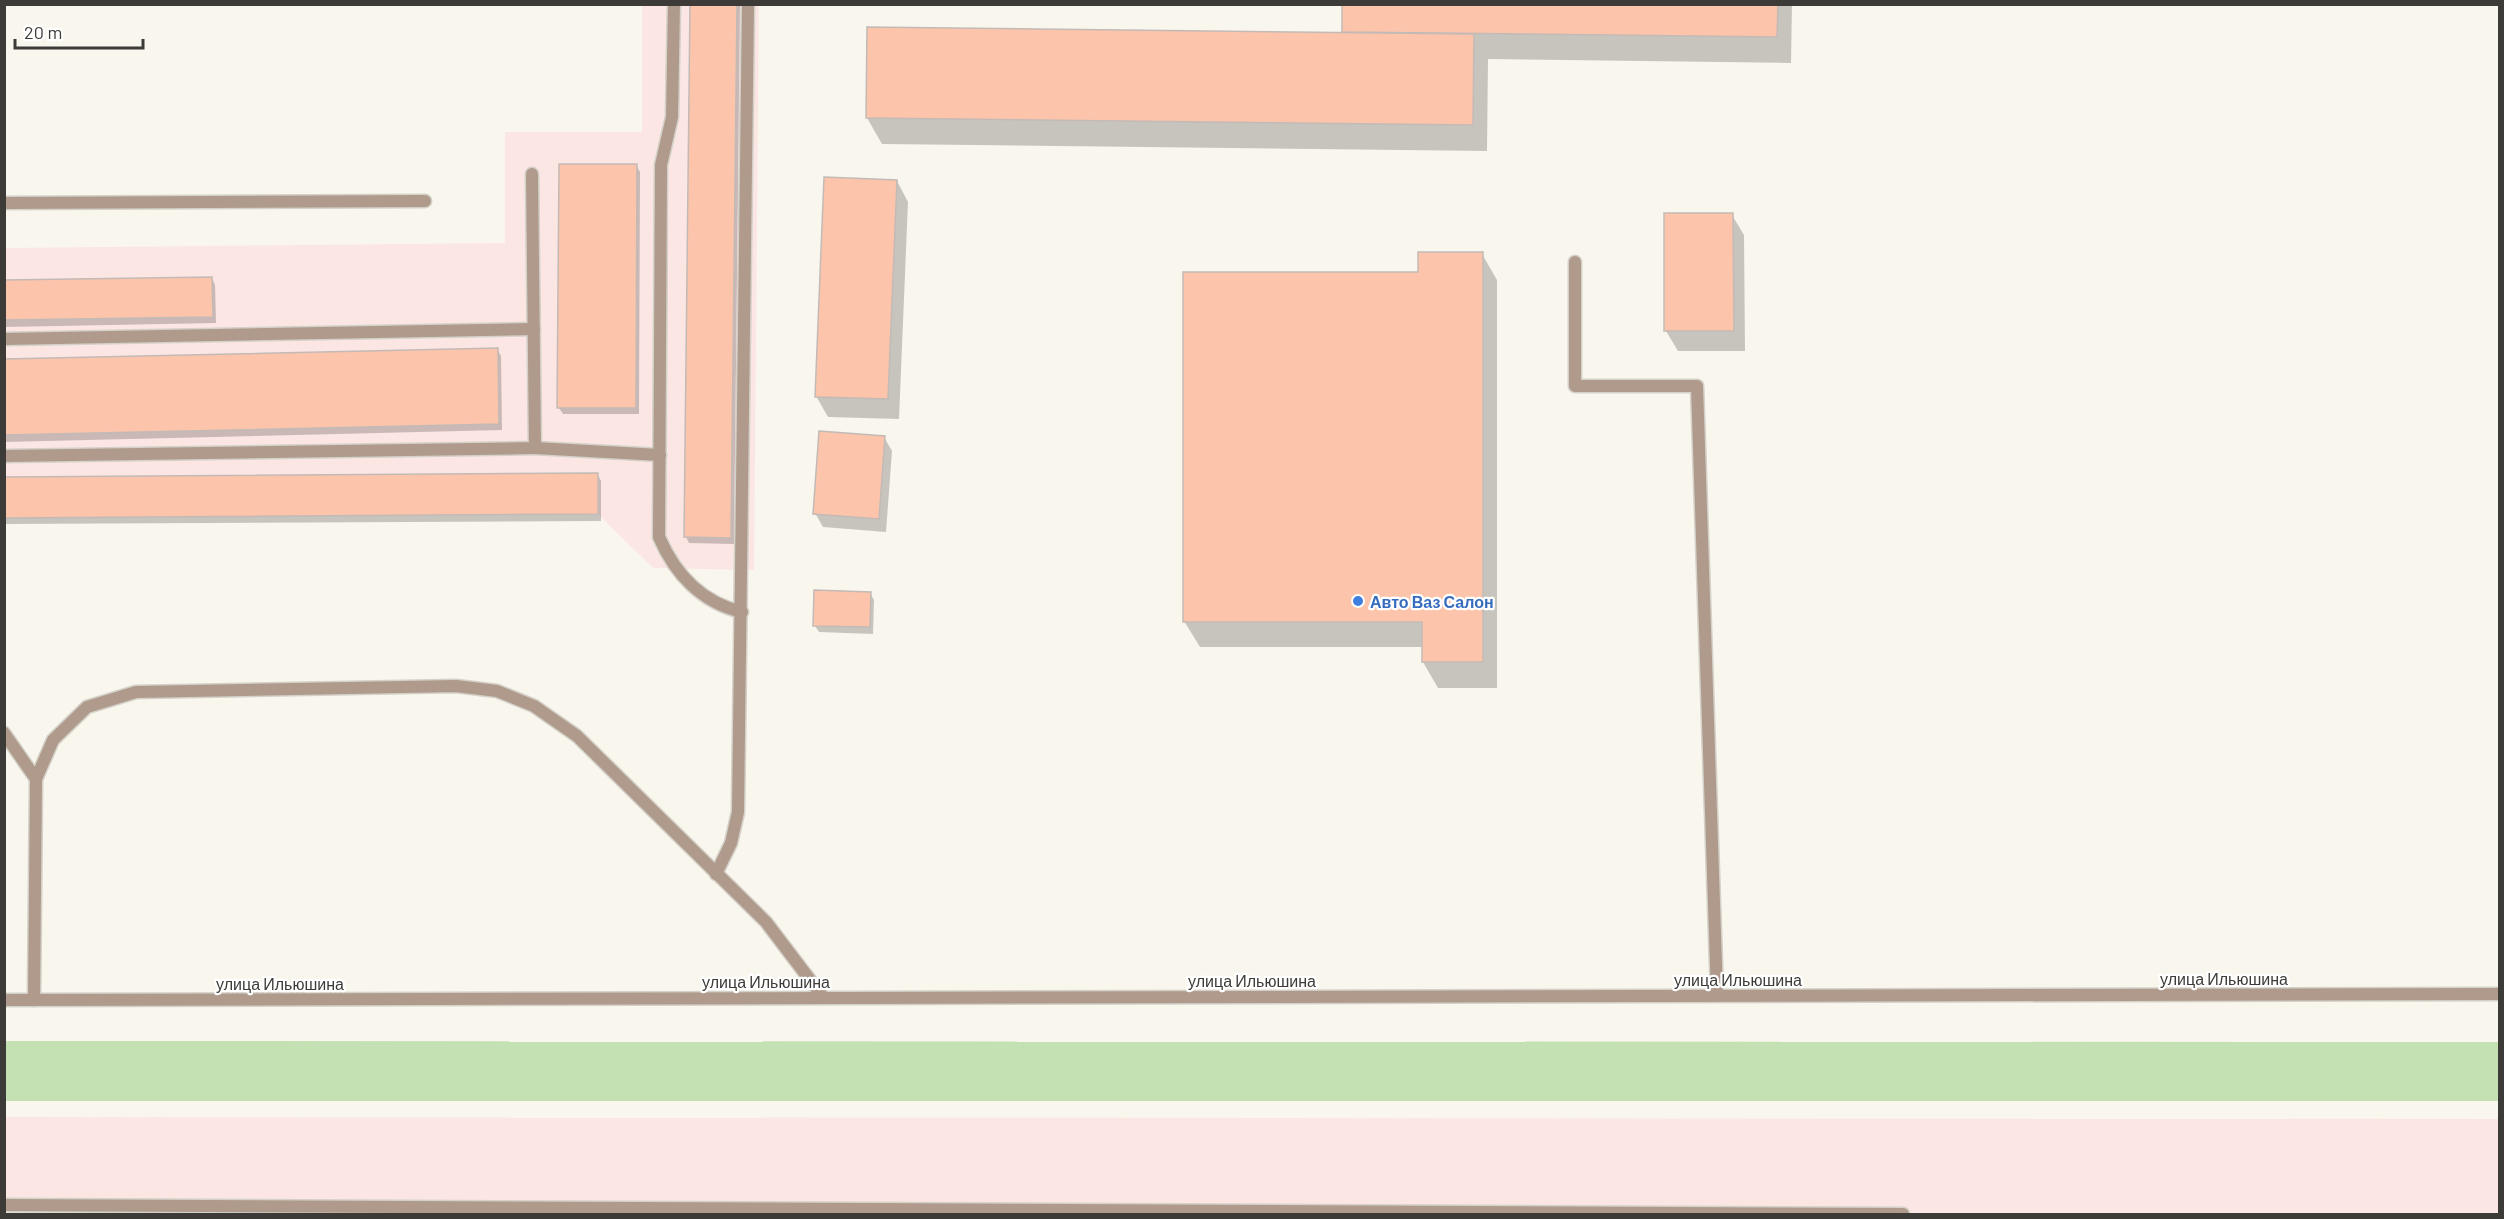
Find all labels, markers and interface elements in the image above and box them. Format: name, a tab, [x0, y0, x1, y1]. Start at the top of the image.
scale bar	[15, 12, 142, 50]
text: 20 m	[24, 21, 62, 43]
place label: Авто Ваз Салон	[1370, 592, 1494, 611]
marker: Авто Ваз Салон	[1351, 594, 1365, 608]
street label: улица Ильюшина	[2160, 969, 2288, 988]
street label: улица Ильюшина	[1674, 970, 1802, 989]
street label: улица Ильюшина	[1188, 971, 1316, 990]
street label: улица Ильюшина	[702, 972, 830, 991]
street label: улица Ильюшина	[216, 974, 344, 993]

